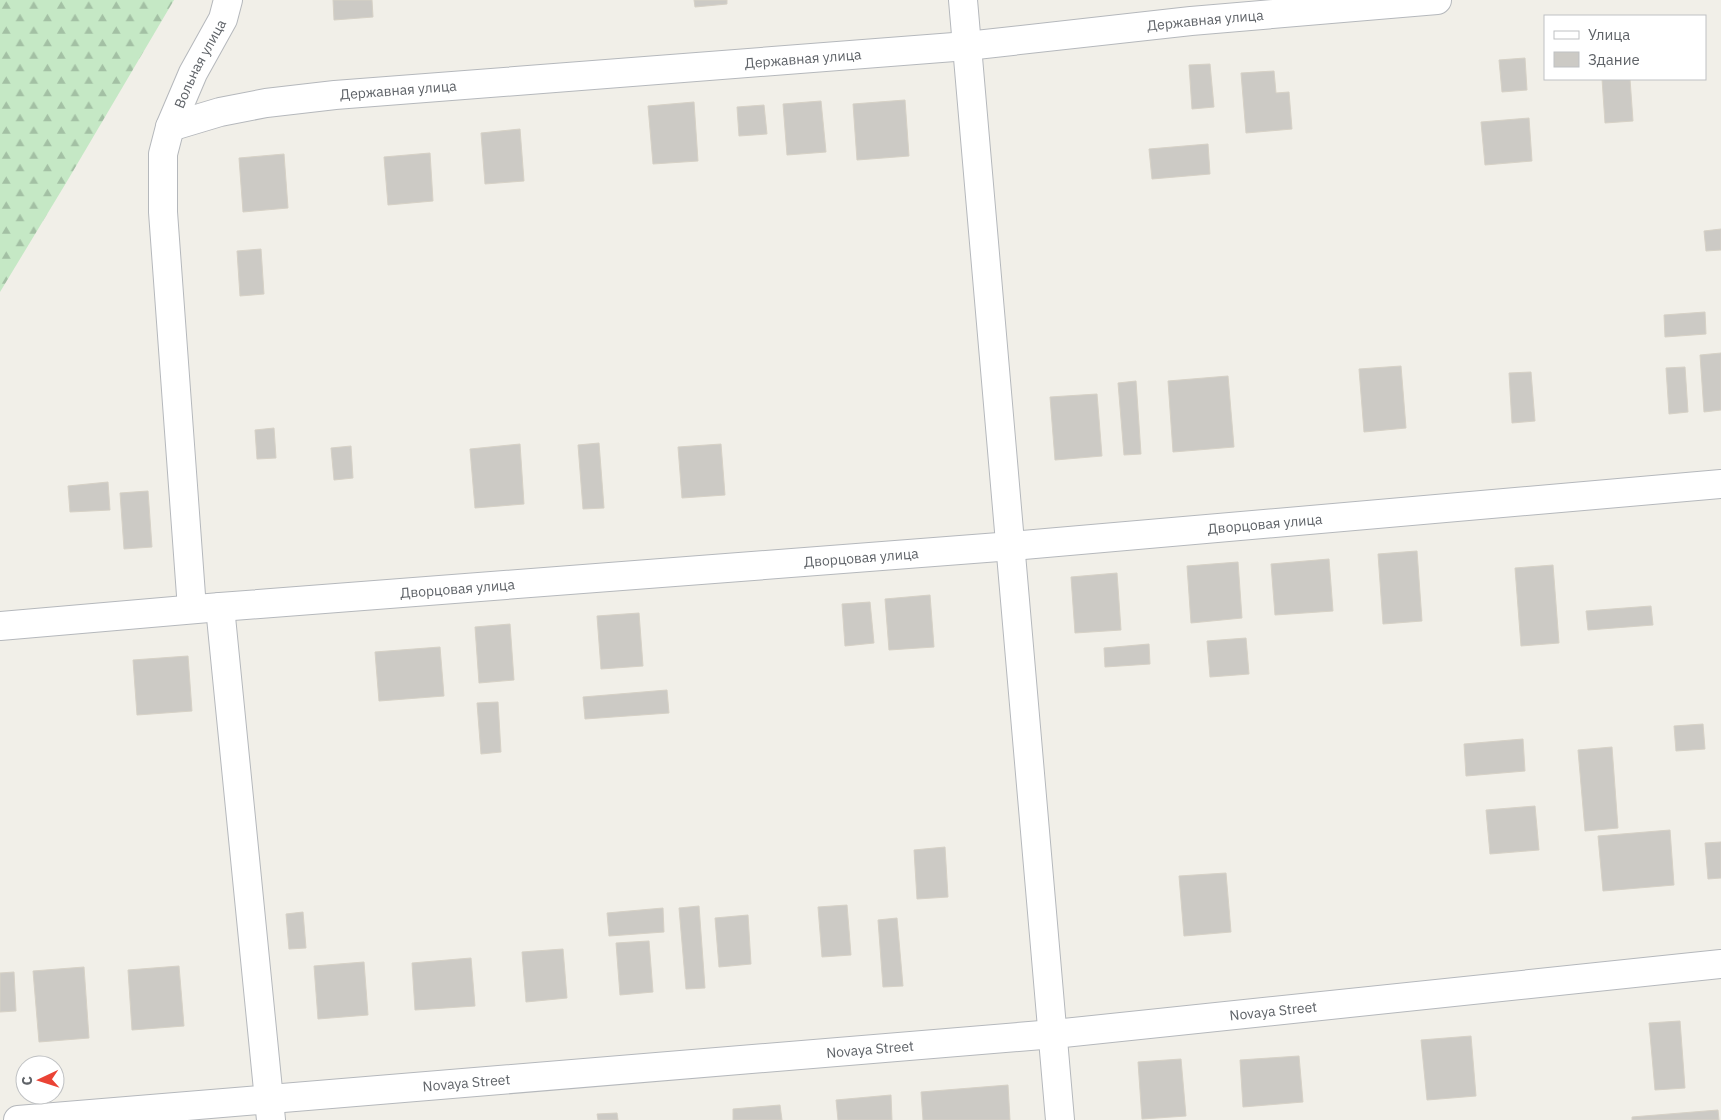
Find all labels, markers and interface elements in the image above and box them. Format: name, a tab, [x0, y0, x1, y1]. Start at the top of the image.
street label: Державная улица	[1146, 6, 1265, 35]
legend	[1544, 15, 1706, 80]
street label: Вольная улица	[170, 16, 230, 111]
text: Улица	[1588, 25, 1630, 44]
street label: Державная улица	[744, 45, 863, 72]
text: Здание	[1588, 50, 1640, 69]
street label: Державная улица	[339, 77, 458, 104]
street label: Дворцовая улица	[1207, 510, 1323, 538]
street label: Дворцовая улица	[803, 544, 920, 571]
street label: Дворцовая улица	[399, 575, 516, 602]
street label: Novaya Street	[1229, 997, 1318, 1025]
street label: Novaya Street	[826, 1037, 915, 1062]
north arrow	[15, 1055, 65, 1105]
street label: Novaya Street	[422, 1070, 511, 1095]
text: С	[18, 1076, 36, 1086]

